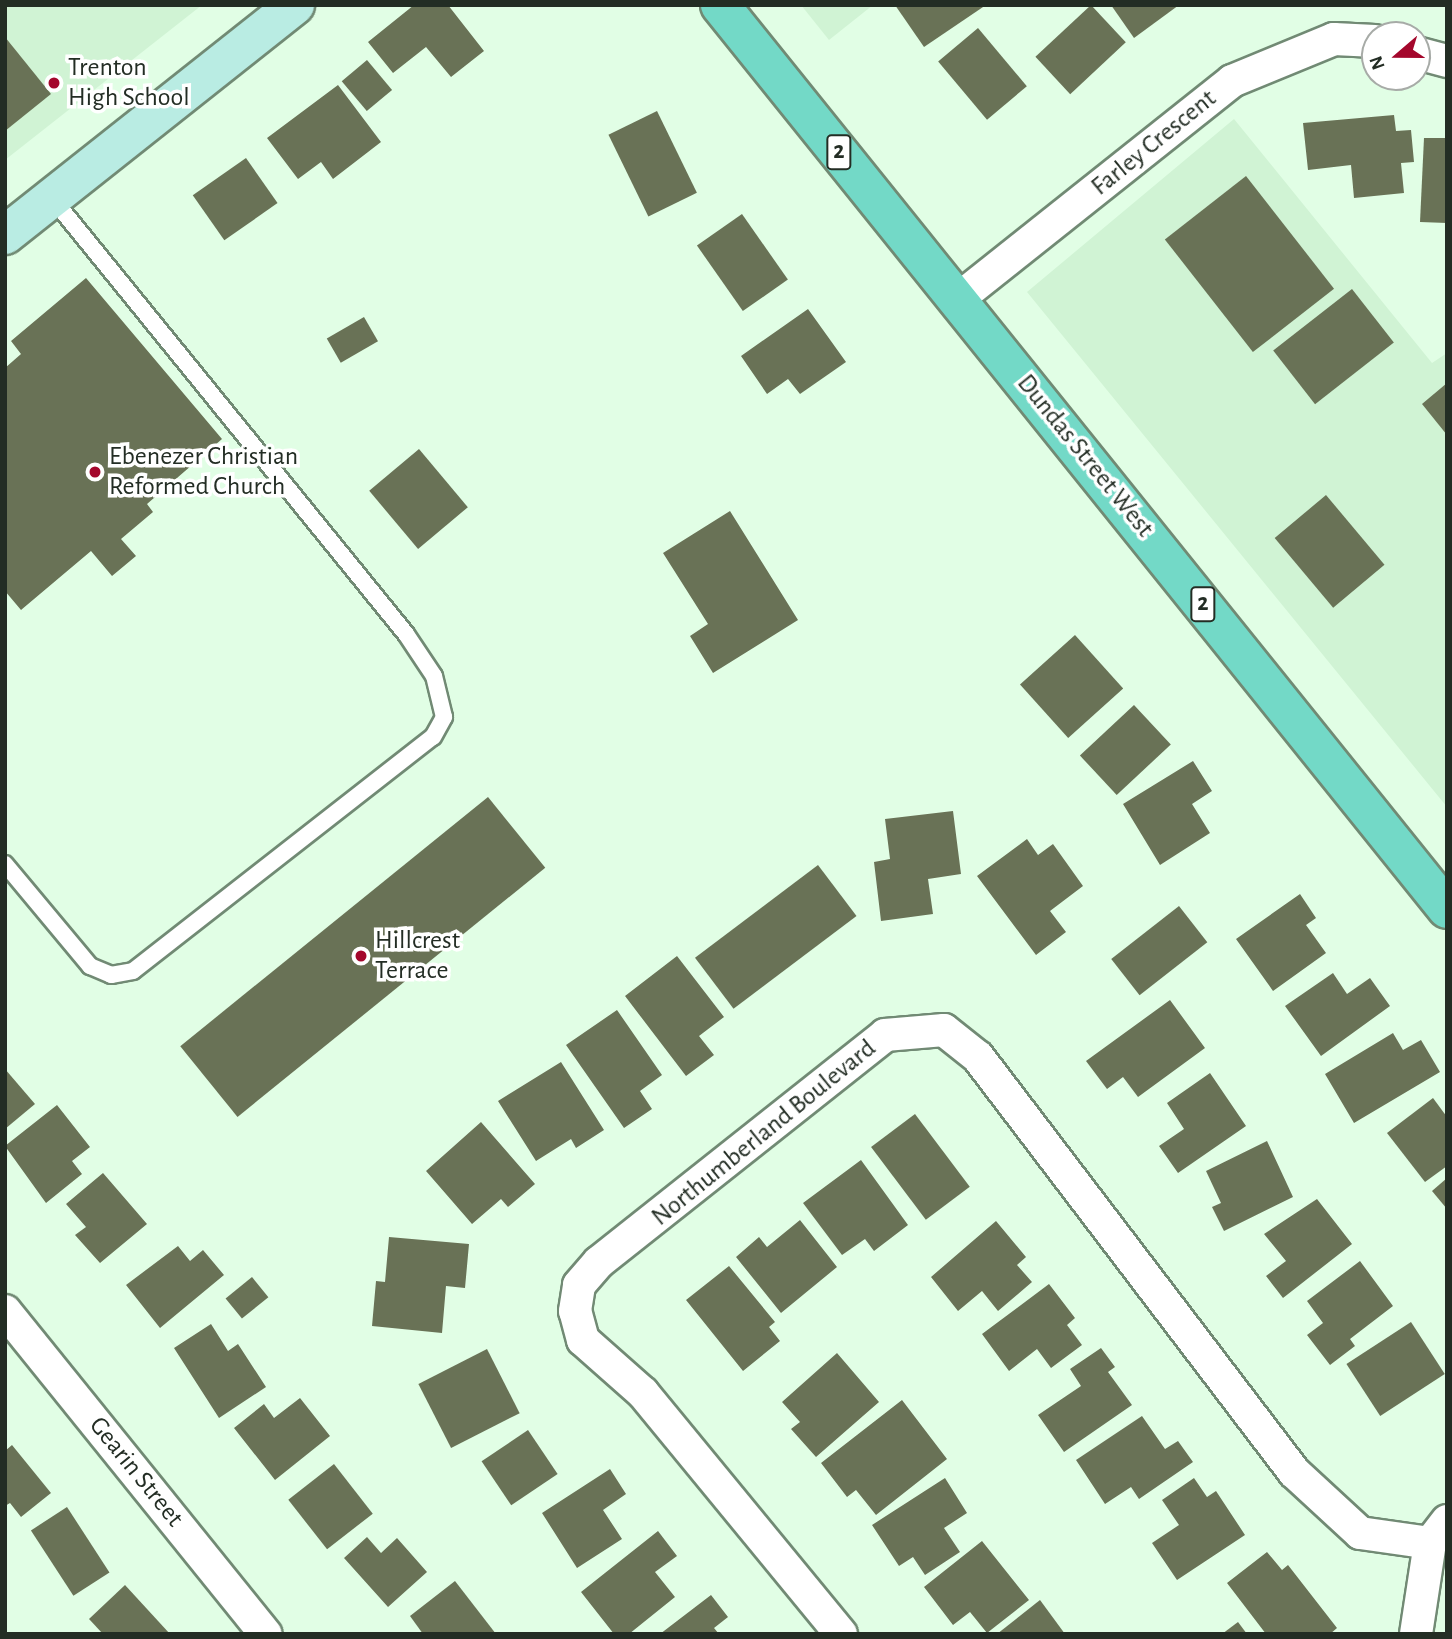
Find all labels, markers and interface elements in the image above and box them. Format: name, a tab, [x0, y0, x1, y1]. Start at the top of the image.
north arrow	[1361, 21, 1431, 91]
place label: Trenton High School	[68, 52, 190, 114]
text: N	[1366, 53, 1389, 72]
marker: Trenton High School	[46, 75, 62, 91]
street label: Farley Crescent	[1085, 83, 1223, 203]
road number: 2	[825, 132, 853, 172]
street label: Dundas Street West	[1010, 368, 1160, 544]
place label: Ebenezer Christian Reformed Church	[109, 441, 298, 503]
marker: Ebenezer Christian Reformed Church	[87, 464, 103, 480]
road number: 2	[1189, 584, 1217, 624]
place label: Hillcrest Terrace	[375, 925, 460, 986]
marker: Hillcrest Terrace	[353, 948, 369, 964]
street label: Northumberland Boulevard	[646, 1033, 882, 1233]
street label: Gearin Street	[82, 1411, 190, 1533]

